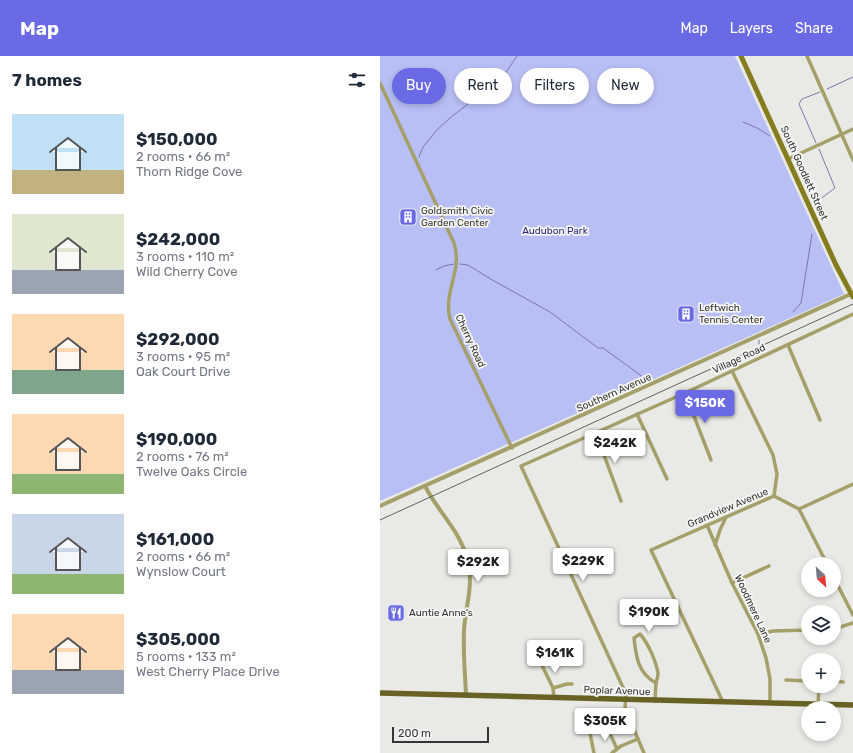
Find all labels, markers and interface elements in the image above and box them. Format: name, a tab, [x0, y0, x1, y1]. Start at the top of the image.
text: Map	[20, 17, 59, 40]
text: Map	[681, 20, 708, 37]
text: Layers	[730, 20, 773, 37]
text: Share	[795, 20, 833, 37]
chip: Buy	[392, 68, 446, 104]
chip: Rent	[454, 68, 512, 104]
chip: Filters	[520, 68, 589, 104]
chip: New	[597, 68, 654, 104]
icon: filters	[346, 69, 368, 91]
text: 7 homes	[12, 70, 82, 90]
street label: South Goodlett Street	[778, 124, 830, 222]
text: $150,000	[136, 129, 218, 149]
icon: home	[44, 130, 92, 178]
text: 2 rooms · 66 m²	[136, 149, 230, 164]
text: Thorn Ridge Cove	[136, 164, 242, 179]
place label: Goldsmith Civic Garden Center	[421, 205, 494, 229]
building icon: Goldsmith Civic Garden Center	[398, 207, 418, 227]
park label: Audubon Park	[522, 225, 589, 237]
text: $242,000	[136, 229, 220, 249]
icon: home	[44, 230, 92, 278]
text: 3 rooms · 110 m²	[136, 249, 234, 264]
text: Wild Cherry Cove	[136, 264, 238, 279]
place label: Leftwich Tennis Center	[699, 302, 763, 326]
building icon: Leftwich Tennis Center	[676, 304, 696, 324]
street label: Cherry Road	[452, 312, 488, 370]
text: $292,000	[136, 329, 220, 349]
icon: home	[44, 330, 92, 378]
street label: Village Road	[711, 341, 767, 376]
text: 3 rooms · 95 m²	[136, 349, 230, 364]
text: Oak Court Drive	[136, 364, 230, 379]
street label: Southern Avenue	[575, 371, 654, 415]
pin: $150K	[677, 390, 733, 424]
text: $150K	[684, 395, 726, 410]
text: $190,000	[136, 429, 217, 449]
icon: home	[44, 430, 92, 478]
pin: $242K	[587, 430, 643, 464]
text: $242K	[593, 435, 637, 450]
text: 2 rooms · 76 m²	[136, 449, 229, 464]
text: Twelve Oaks Circle	[136, 464, 247, 479]
street label: Grandview Avenue	[686, 485, 771, 530]
text: $161,000	[136, 529, 214, 549]
icon: home	[44, 530, 92, 578]
pin: $229K	[555, 548, 611, 582]
text: 2 rooms · 66 m²	[136, 549, 230, 564]
pin: $292K	[450, 549, 506, 583]
text: $229K	[562, 553, 604, 568]
text: $292K	[457, 554, 499, 569]
north arrow	[801, 557, 841, 597]
map controls	[801, 557, 841, 741]
text: Wynslow Court	[136, 564, 226, 579]
street label: Woodmere Lane	[732, 573, 774, 646]
pin: $190K	[621, 599, 677, 633]
restaurant icon: Auntie Anne's	[386, 603, 406, 623]
text: $190K	[629, 604, 669, 619]
button: layers	[801, 605, 841, 645]
place label: Auntie Anne's	[409, 607, 473, 619]
text: $305,000	[136, 629, 220, 649]
icon: home	[44, 630, 92, 678]
pin: $161K	[527, 640, 583, 674]
text: $161K	[536, 645, 574, 660]
text: 5 rooms · 133 m²	[136, 649, 236, 664]
button: +	[801, 653, 841, 693]
text: West Cherry Place Drive	[136, 664, 280, 679]
street label: Poplar Avenue	[583, 684, 651, 698]
button: −	[801, 701, 841, 741]
pin: $305K	[577, 708, 633, 742]
text: $305K	[583, 713, 627, 728]
scale bar	[392, 725, 489, 744]
text: 200 m	[398, 727, 431, 740]

